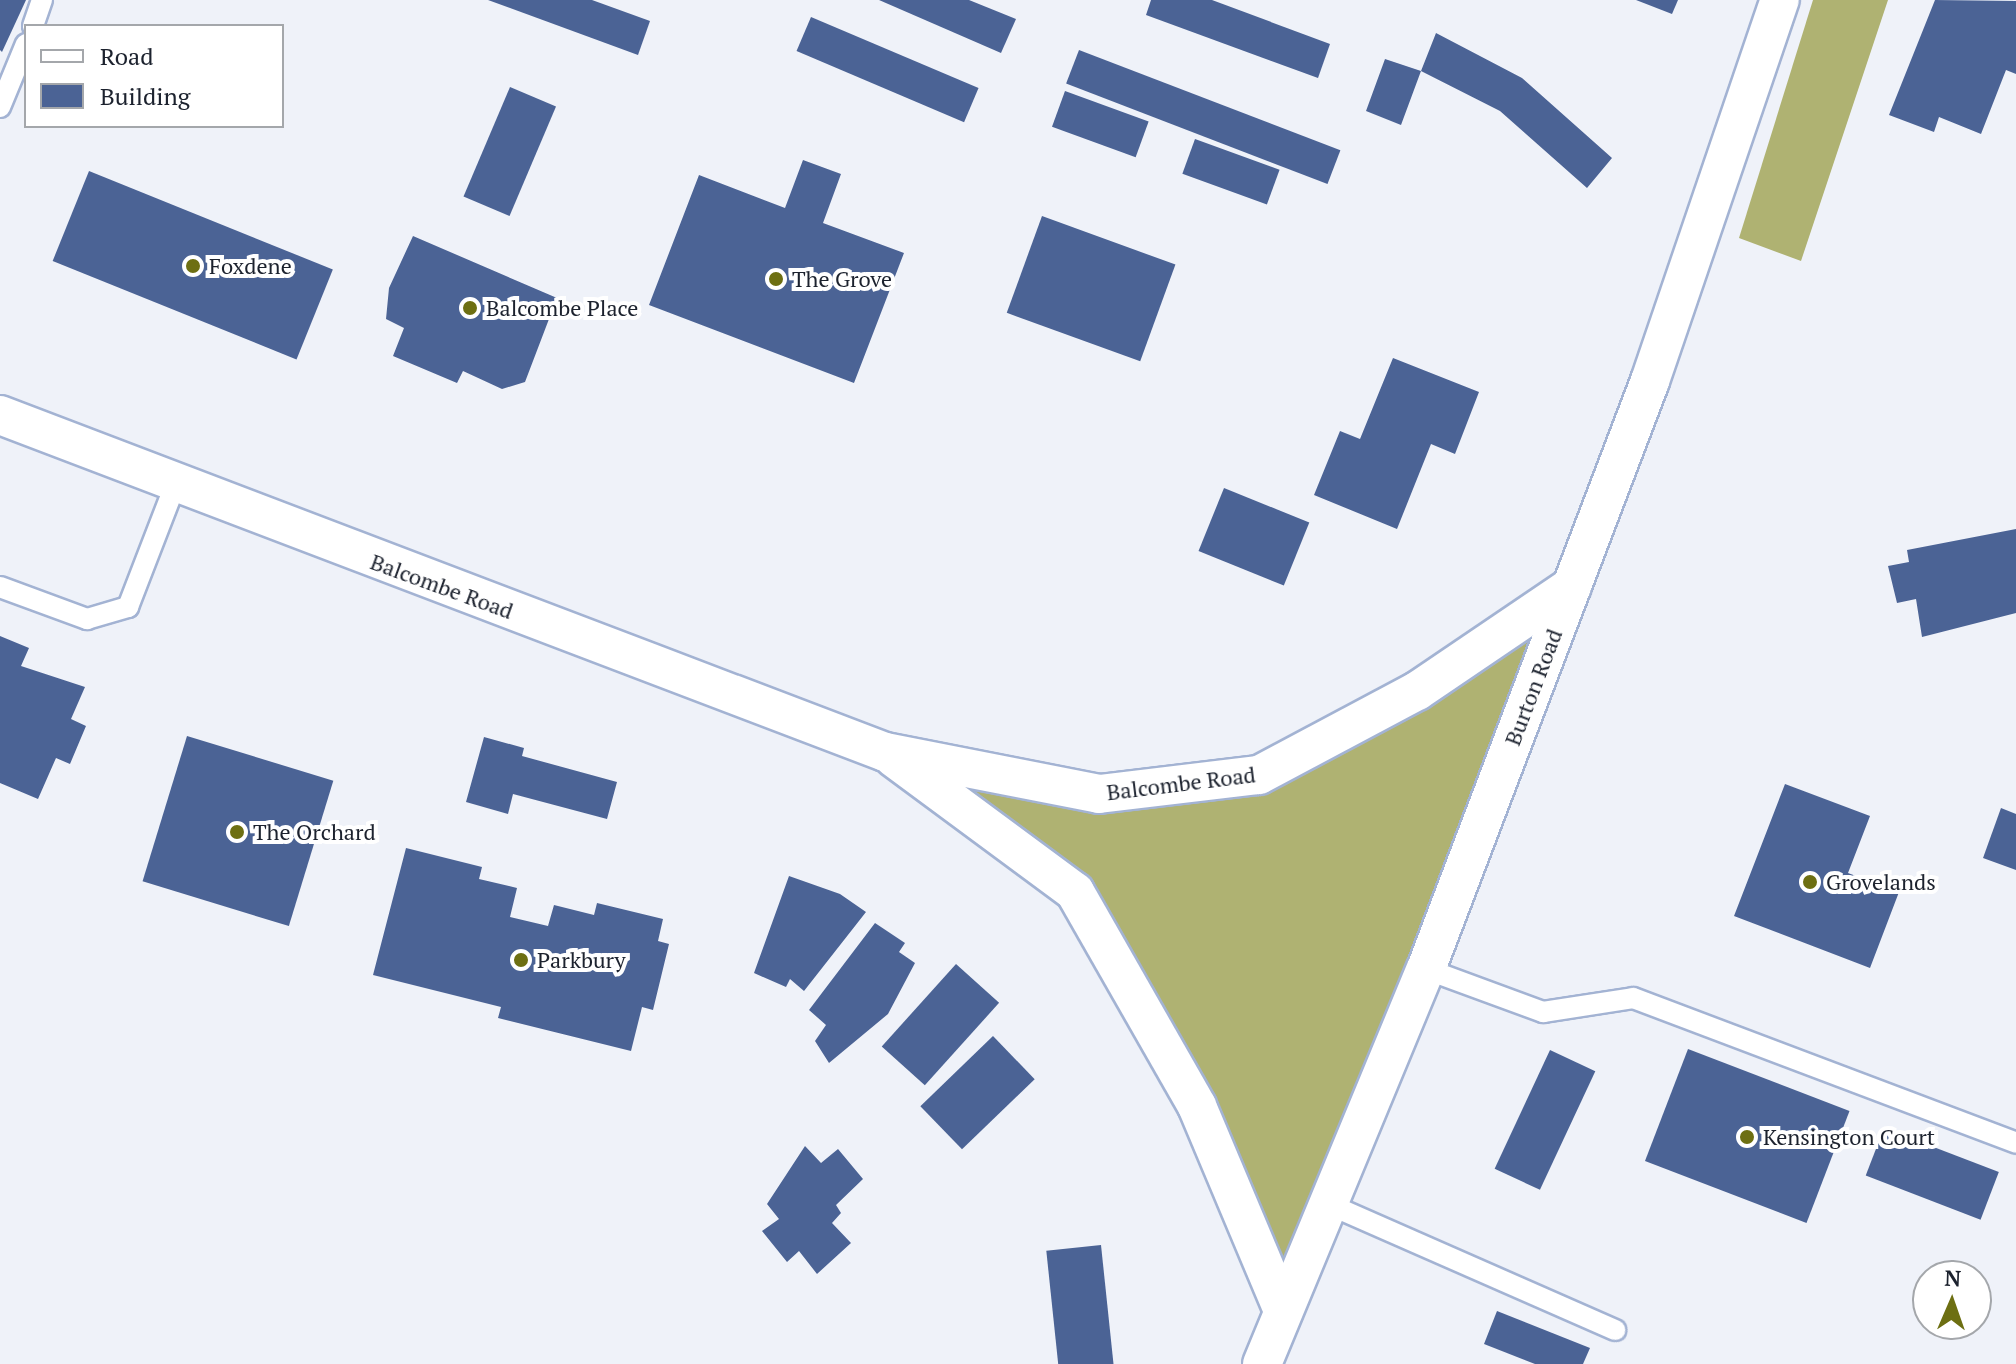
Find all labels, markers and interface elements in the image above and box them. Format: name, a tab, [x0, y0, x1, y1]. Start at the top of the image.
legend	[24, 24, 284, 128]
text: Road	[100, 40, 154, 72]
text: Building	[100, 80, 190, 112]
place label: Foxdene	[209, 253, 292, 279]
marker: Foxdene	[184, 257, 202, 275]
place label: The Grove	[792, 266, 892, 292]
marker: The Grove	[767, 270, 785, 288]
place label: Balcombe Place	[486, 295, 638, 321]
marker: Balcombe Place	[461, 299, 479, 317]
street label: Balcombe Road	[367, 548, 517, 624]
street label: Burton Road	[1499, 625, 1567, 749]
street label: Balcombe Road	[1105, 761, 1257, 805]
place label: The Orchard	[253, 819, 376, 845]
marker: The Orchard	[228, 823, 246, 841]
place label: Grovelands	[1826, 869, 1936, 895]
marker: Grovelands	[1801, 873, 1819, 891]
place label: Parkbury	[537, 947, 626, 973]
marker: Parkbury	[512, 951, 530, 969]
place label: Kensington Court	[1763, 1124, 1935, 1150]
marker: Kensington Court	[1738, 1128, 1756, 1146]
north arrow	[1912, 1260, 1992, 1340]
text: N	[1944, 1263, 1962, 1292]

